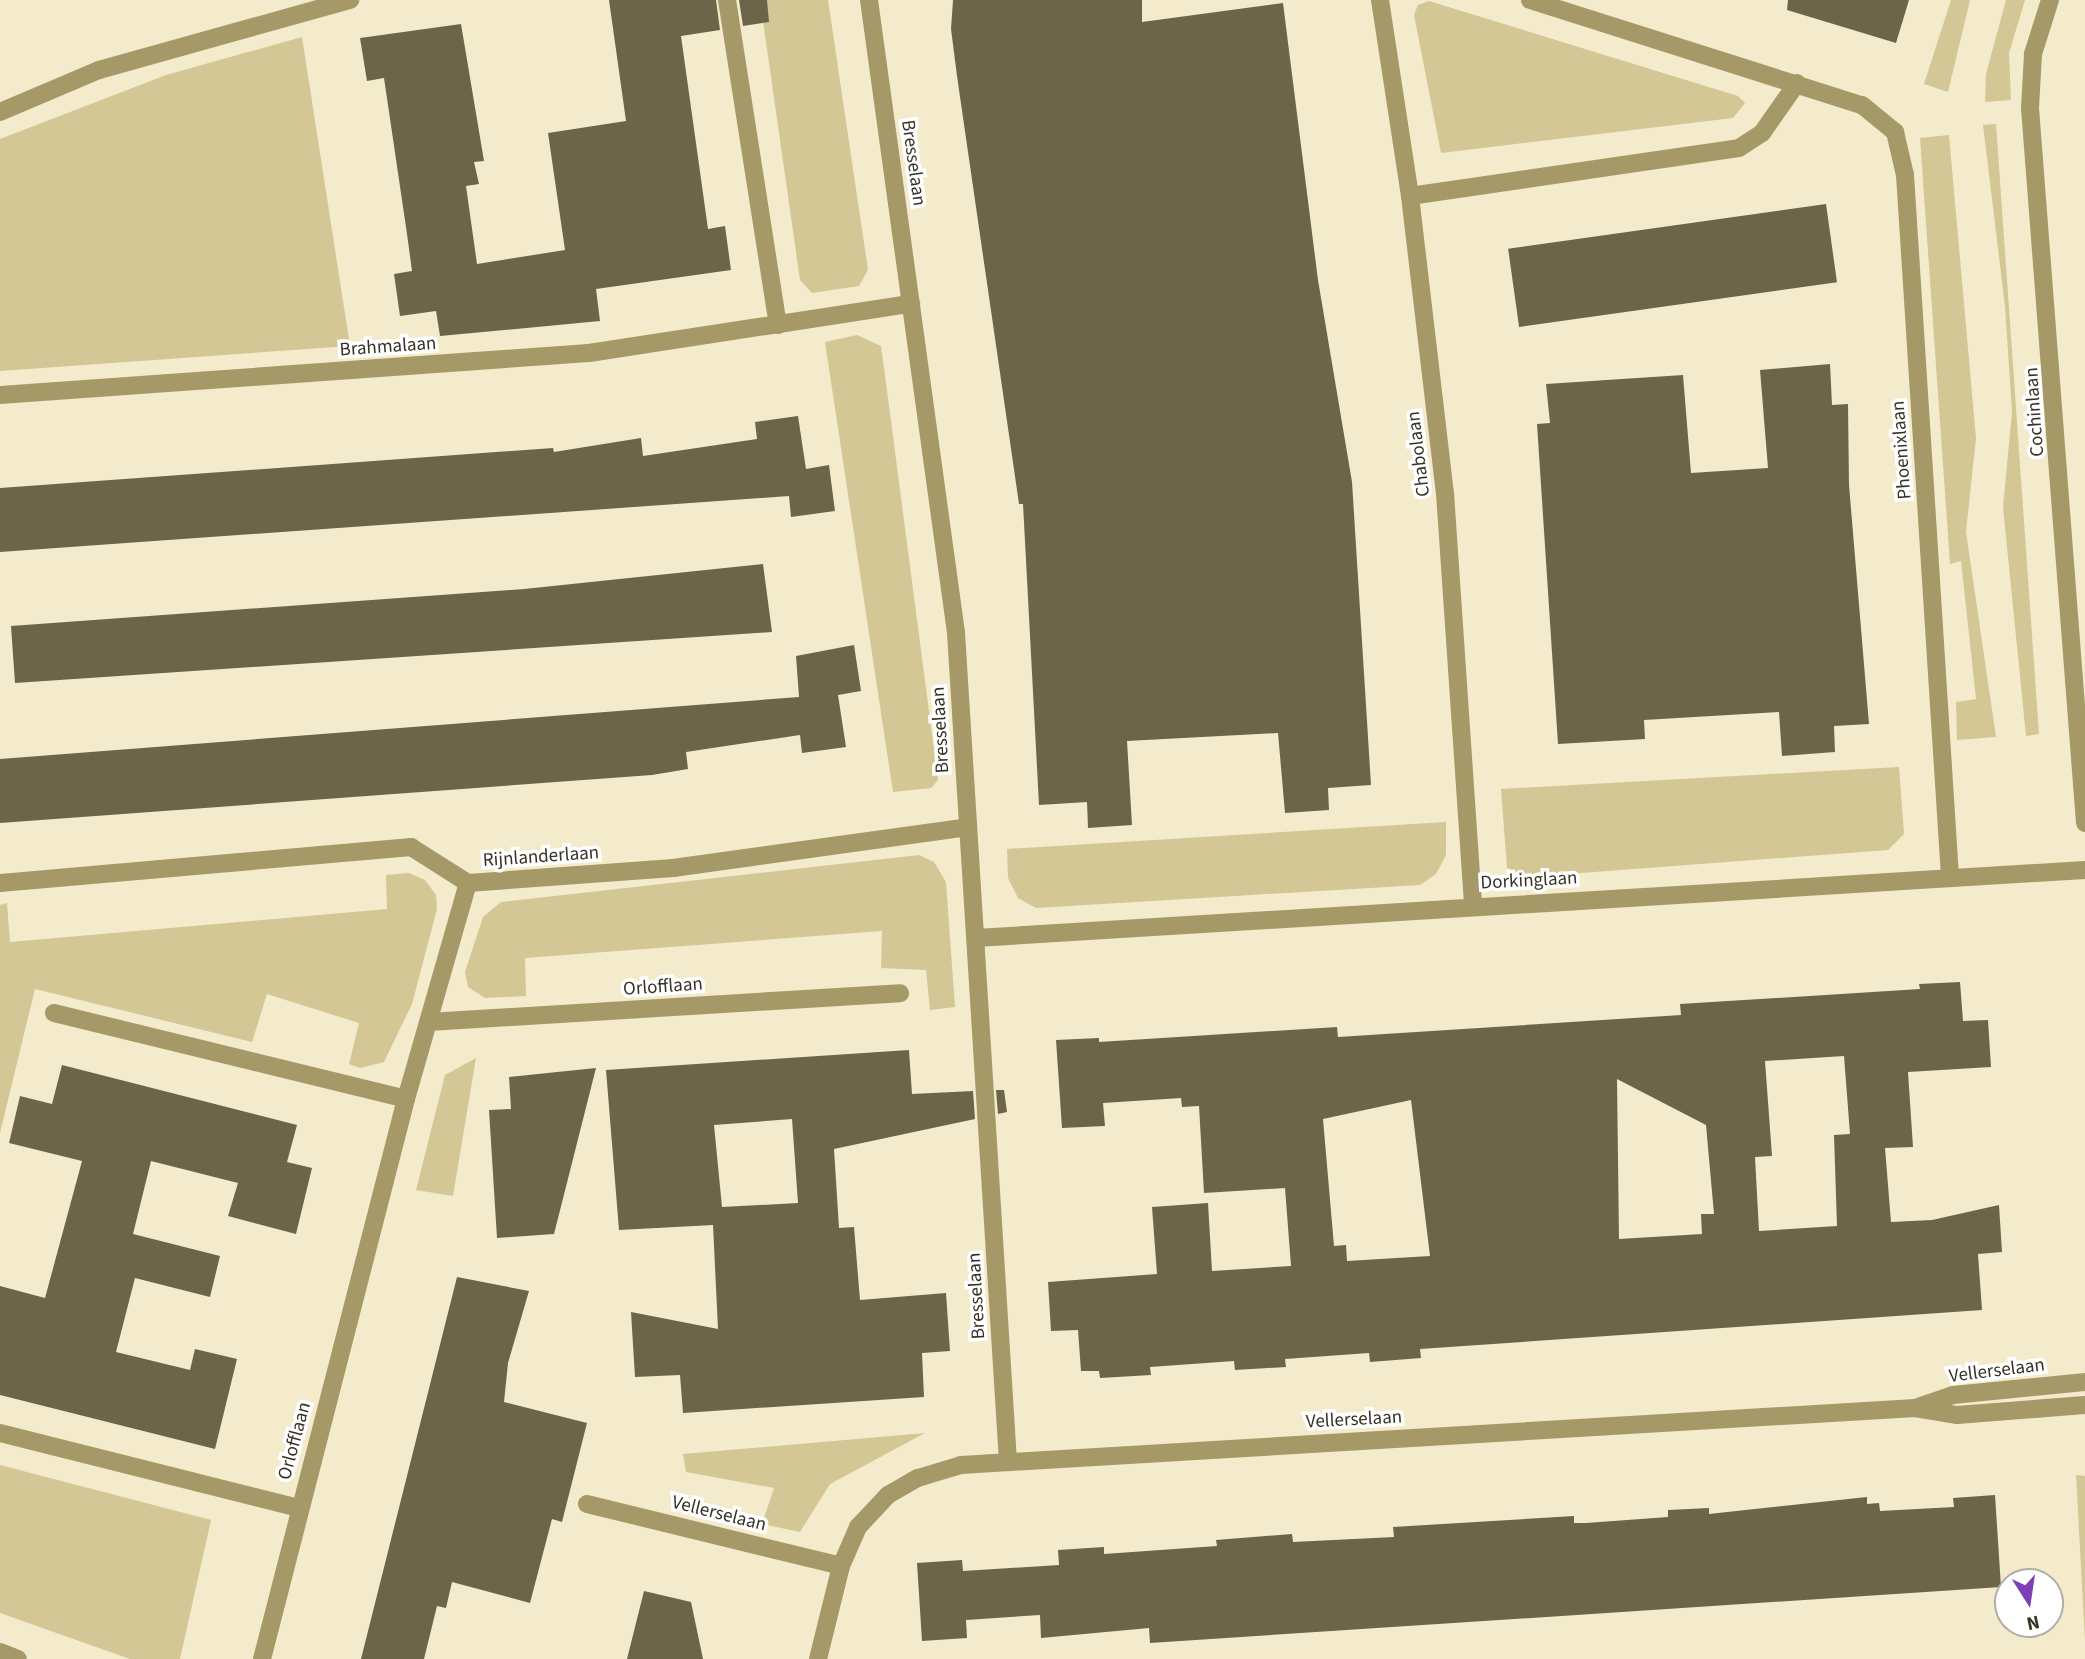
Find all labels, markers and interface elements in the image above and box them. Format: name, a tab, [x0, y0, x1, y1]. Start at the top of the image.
street label: Bresselaan	[896, 118, 930, 208]
street label: Brahmalaan	[339, 332, 437, 362]
street label: Cochinlaan	[2021, 367, 2049, 457]
street label: Phoenixlaan	[1887, 400, 1917, 500]
street label: Chabolaan	[1402, 410, 1436, 498]
street label: Bresselaan	[927, 686, 955, 774]
street label: Rijnlanderlaan	[482, 842, 600, 872]
street label: Dorkinglaan	[1480, 867, 1578, 895]
street label: Orlofflaan	[622, 973, 704, 1001]
street label: Bresselaan	[963, 1252, 991, 1340]
street label: Vellerselaan	[1948, 1354, 2046, 1388]
street label: Orlofflaan	[274, 1400, 316, 1482]
street label: Vellerselaan	[1305, 1406, 1403, 1434]
street label: Vellerselaan	[670, 1491, 768, 1537]
north arrow	[1994, 1568, 2064, 1638]
text: N	[2024, 1608, 2042, 1637]

